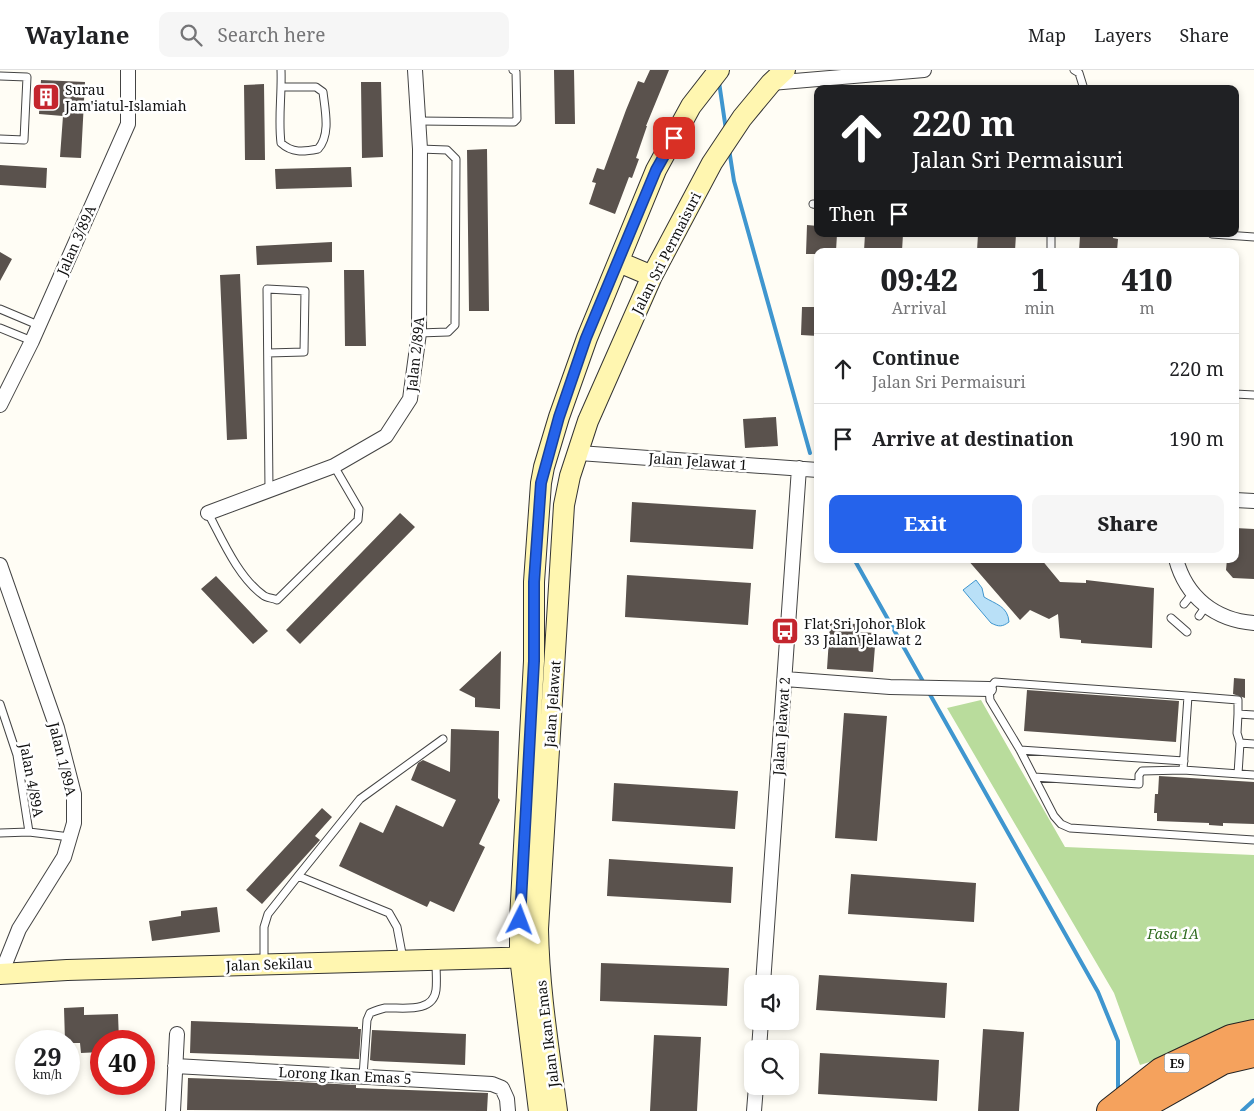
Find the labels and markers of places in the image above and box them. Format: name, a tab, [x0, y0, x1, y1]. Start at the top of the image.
place label: Surau Jam'iatul-Islamiah	[64, 80, 187, 115]
building icon: Surau Jam'iatul-Islamiah	[31, 82, 61, 112]
pin	[653, 117, 695, 159]
place label: Flat Sri Johor Blok 33 Jalan Jelawat 2	[804, 614, 926, 649]
bus stop icon: Flat Sri Johor Blok 33 Jalan Jelawat 2	[770, 616, 800, 646]

